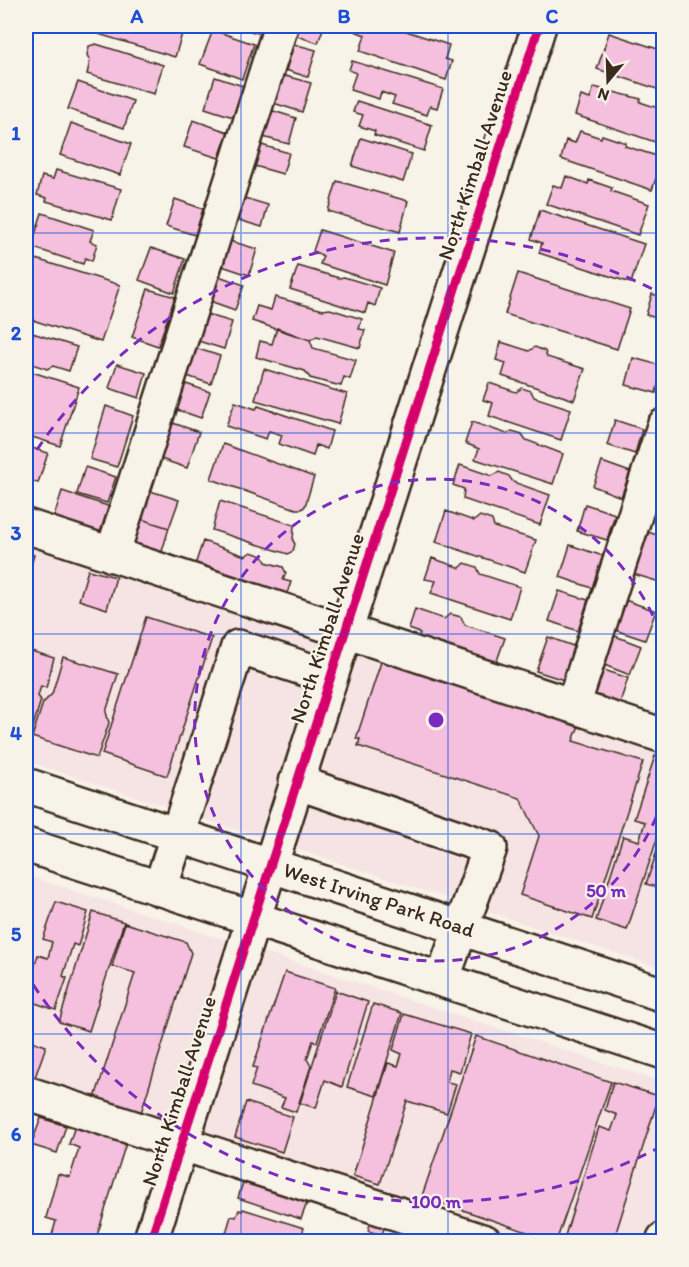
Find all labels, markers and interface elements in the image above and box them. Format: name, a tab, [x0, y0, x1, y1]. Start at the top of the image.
text: A	[130, 4, 144, 28]
text: B	[338, 4, 351, 28]
text: C	[546, 4, 559, 28]
north arrow	[578, 51, 638, 111]
street label: North Kimball Avenue	[432, 67, 517, 263]
text: N	[595, 84, 611, 105]
text: 1	[11, 121, 21, 145]
text: 2	[11, 321, 22, 345]
text: 3	[11, 521, 22, 545]
street label: North Kimball Avenue	[284, 530, 369, 726]
centre of rings	[426, 710, 446, 730]
text: 4	[10, 721, 22, 745]
street label: West Irving Park Road	[281, 857, 478, 942]
text: 50 m	[586, 880, 627, 902]
text: 5	[11, 922, 22, 946]
street label: North Kimball Avenue	[136, 993, 221, 1189]
text: 6	[11, 1122, 22, 1146]
text: 100 m	[411, 1191, 462, 1213]

